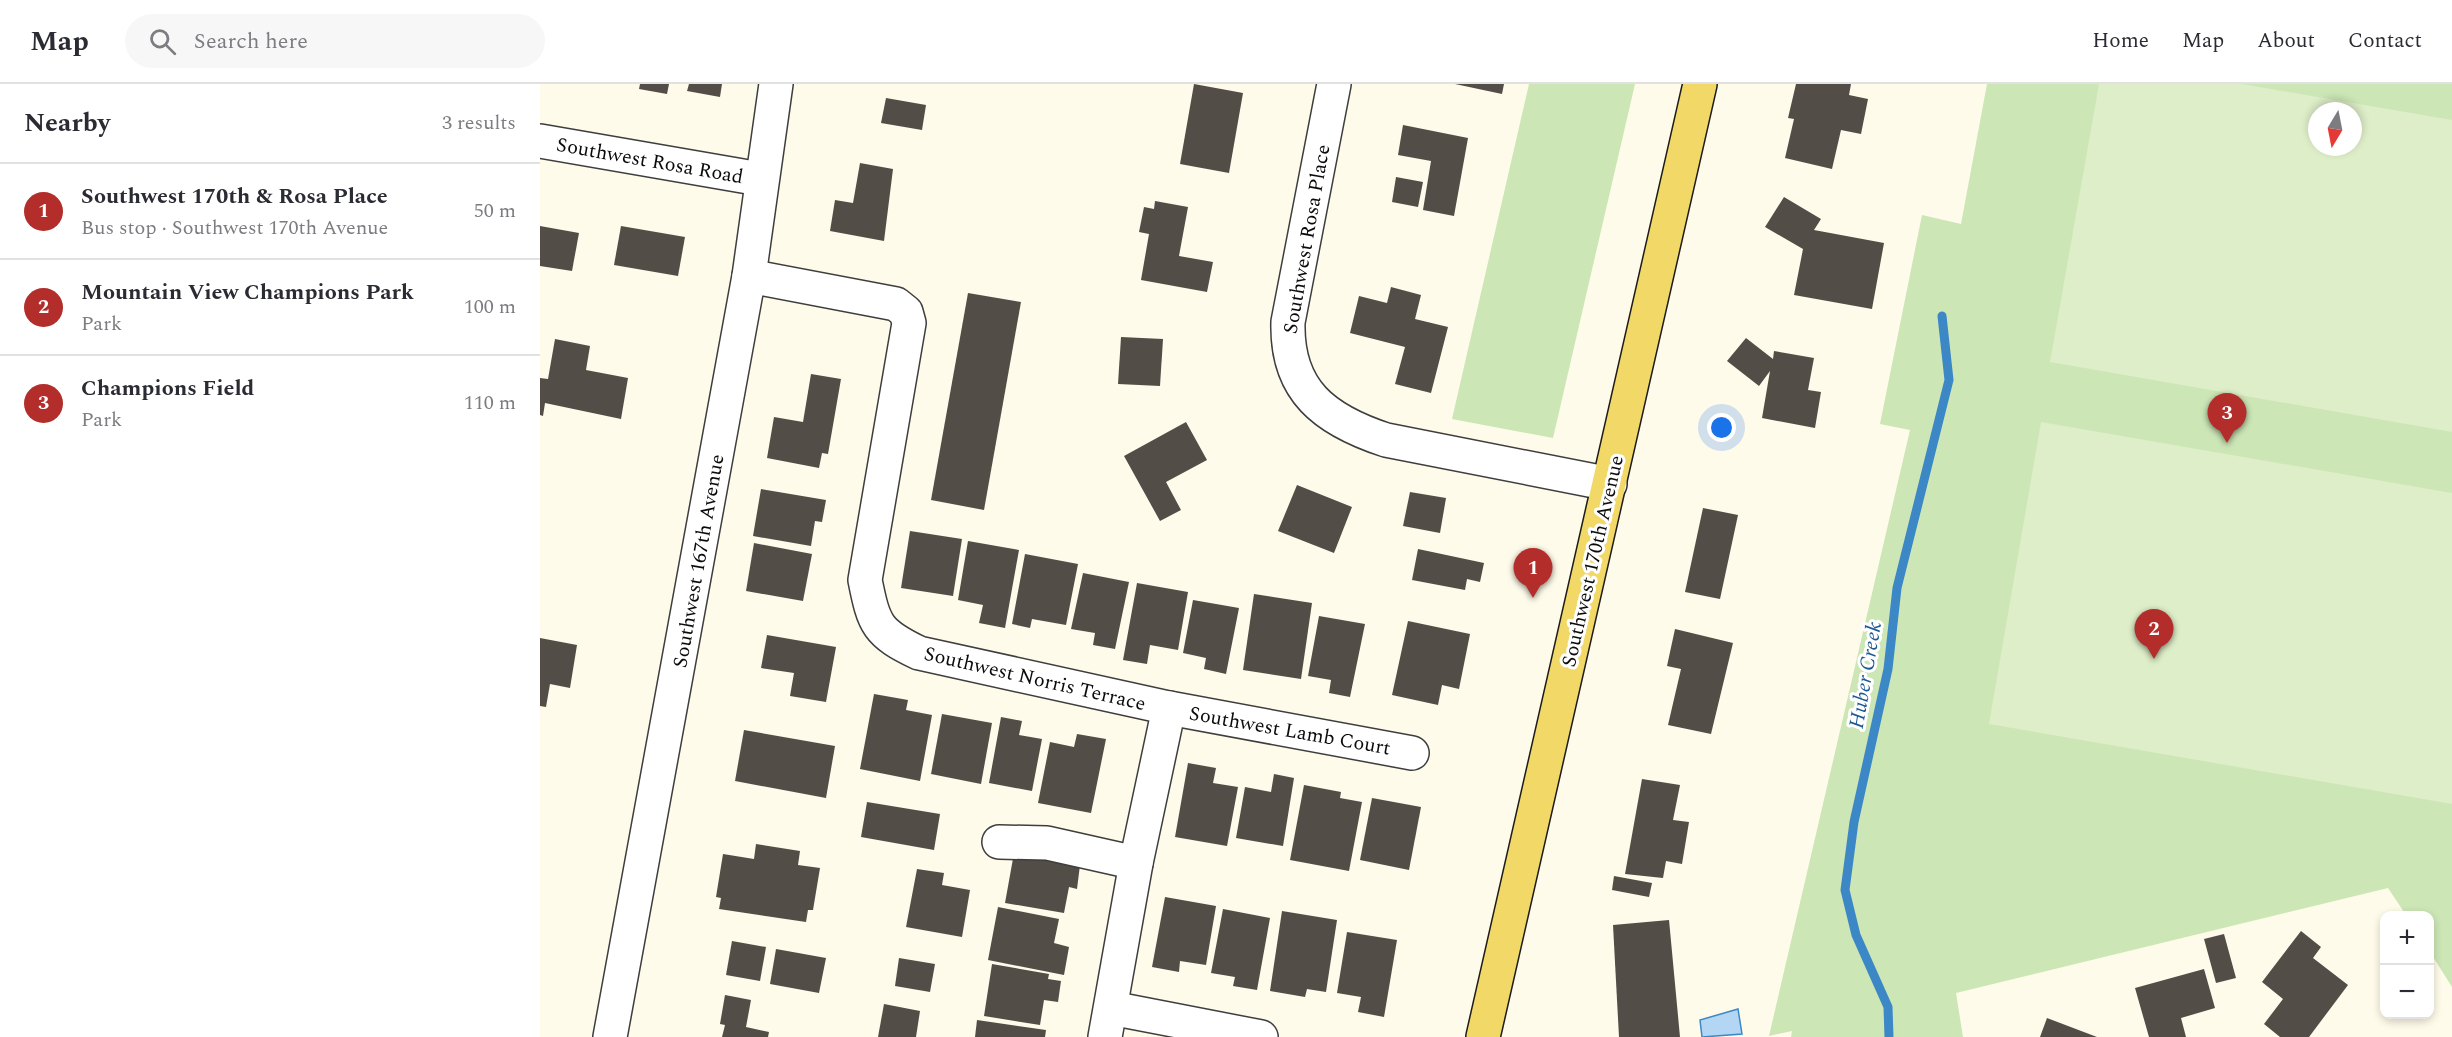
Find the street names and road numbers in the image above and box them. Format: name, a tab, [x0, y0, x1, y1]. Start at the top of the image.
street label: Southwest Rosa Road	[554, 130, 746, 192]
street label: Southwest Rosa Place	[1276, 142, 1338, 336]
street label: Southwest 167th Avenue	[665, 452, 733, 670]
street label: Southwest 170th Avenue	[1554, 452, 1632, 670]
street label: Southwest Norris Terrace	[921, 639, 1149, 719]
street label: Southwest Lamb Court	[1187, 699, 1393, 763]

